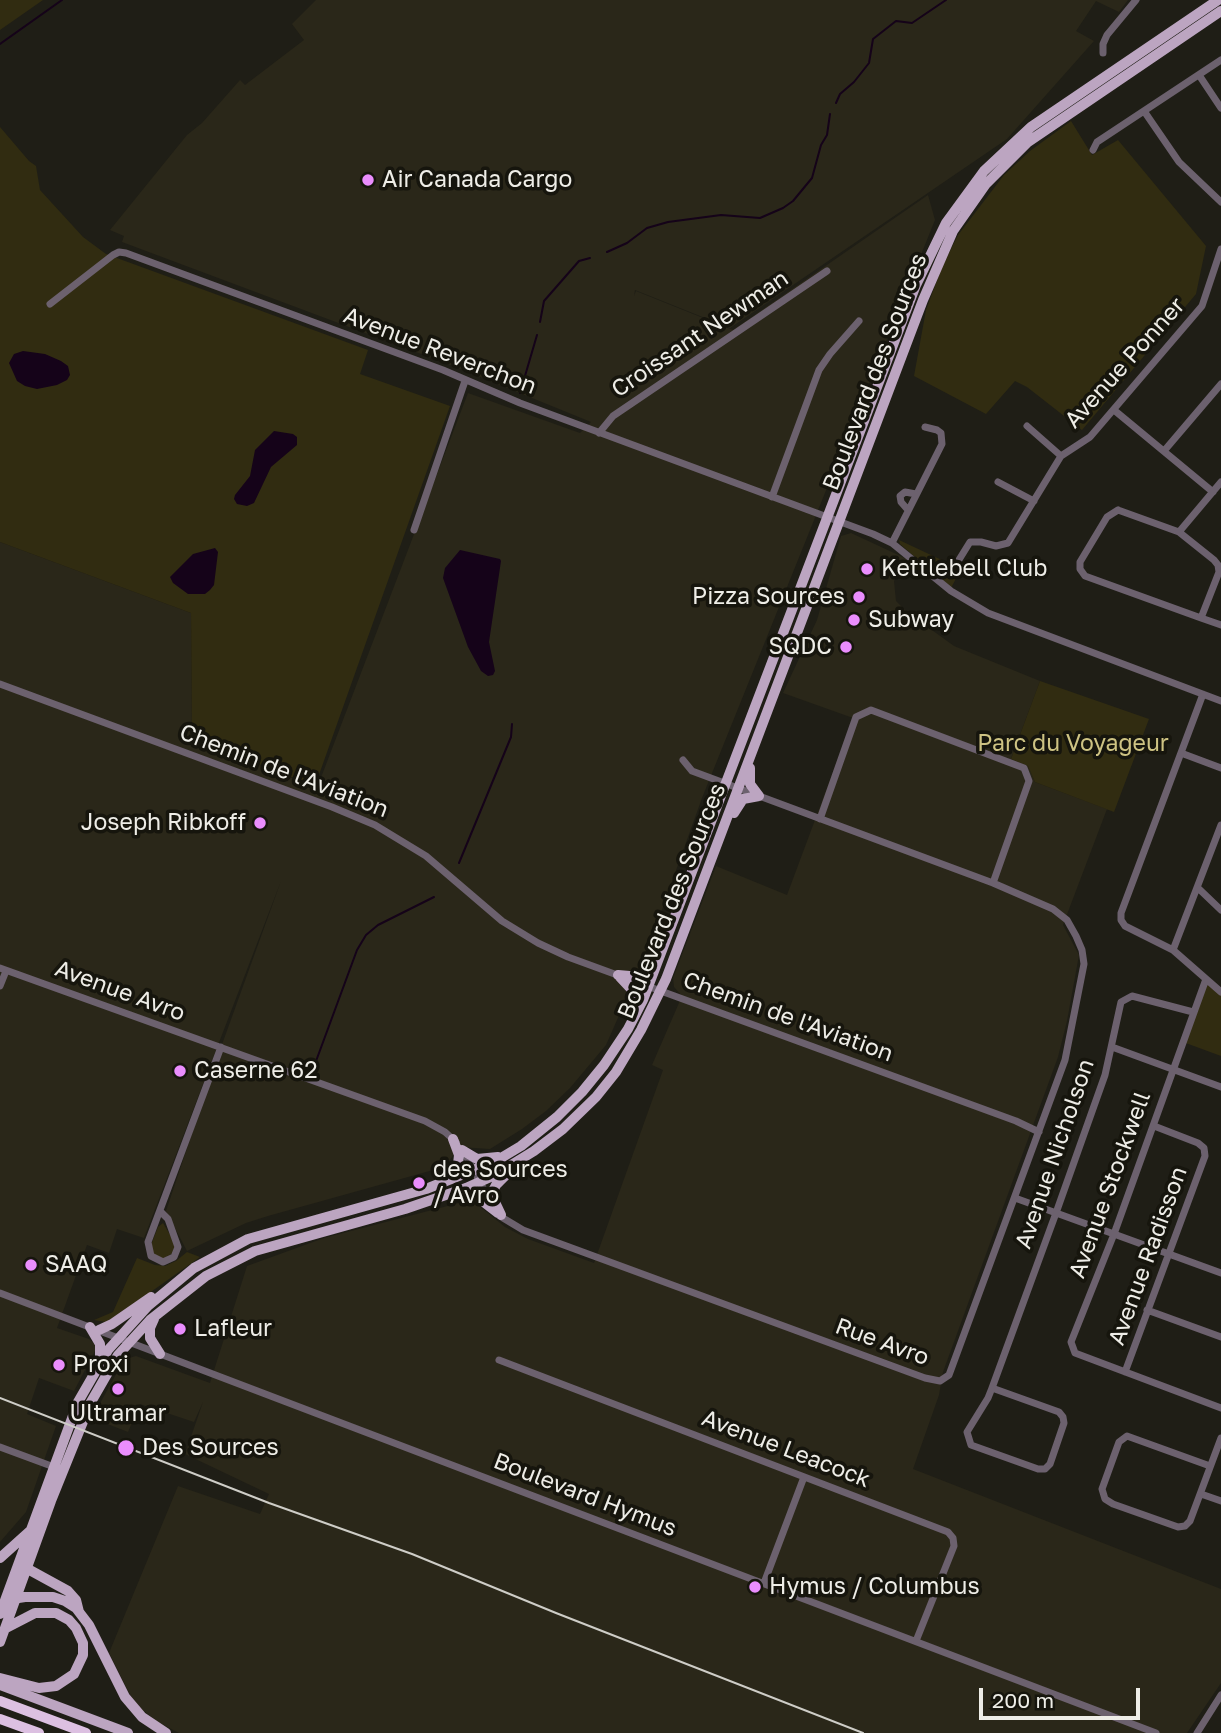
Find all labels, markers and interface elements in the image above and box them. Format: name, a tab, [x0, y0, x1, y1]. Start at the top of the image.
place label: Air Canada Cargo	[382, 166, 572, 194]
marker: Air Canada Cargo	[360, 172, 376, 188]
street label: Boulevard des Sources	[817, 250, 933, 494]
street label: Croissant Newman	[606, 265, 794, 403]
street label: Avenue Ponner	[1059, 292, 1191, 434]
street label: Avenue Reverchon	[340, 301, 540, 401]
place label: Kettlebell Club	[881, 555, 1047, 583]
marker: Kettlebell Club	[859, 561, 875, 577]
place label: Pizza Sources	[692, 583, 845, 611]
marker: Pizza Sources	[851, 589, 867, 605]
place label: Subway	[868, 606, 954, 634]
marker: Subway	[846, 612, 862, 628]
place label: SQDC	[769, 633, 832, 661]
marker: SQDC	[838, 639, 854, 655]
street label: Chemin de l'Aviation	[176, 718, 392, 824]
park label: Parc du Voyageur	[977, 730, 1169, 758]
street label: Boulevard des Sources	[612, 779, 732, 1023]
place label: Joseph Ribkoff	[81, 809, 246, 837]
marker: Joseph Ribkoff	[252, 815, 268, 831]
street label: Avenue Avro	[51, 955, 189, 1027]
street label: Chemin de l'Aviation	[679, 966, 897, 1068]
street label: Avenue Nicholson	[1010, 1056, 1100, 1252]
place label: Caserne 62	[194, 1057, 318, 1085]
marker: Caserne 62	[172, 1063, 188, 1079]
street label: Avenue Stockwell	[1063, 1088, 1157, 1282]
place label: des Sources / Avro	[433, 1156, 568, 1210]
street label: Avenue Radisson	[1103, 1163, 1193, 1349]
marker: des Sources / Avro	[411, 1175, 427, 1191]
place label: SAAQ	[45, 1251, 107, 1279]
marker: SAAQ	[23, 1257, 39, 1273]
street label: Rue Avro	[831, 1312, 933, 1372]
place label: Lafleur	[194, 1315, 272, 1343]
marker: Lafleur	[172, 1321, 188, 1337]
place label: Proxi	[73, 1351, 129, 1379]
marker: Proxi	[51, 1357, 67, 1373]
marker: Ultramar	[110, 1381, 126, 1397]
place label: Ultramar	[70, 1400, 166, 1428]
street label: Avenue Leacock	[698, 1404, 874, 1494]
place label: Des Sources	[142, 1434, 279, 1462]
marker: Des Sources	[116, 1438, 136, 1458]
street label: Boulevard Hymus	[490, 1447, 680, 1543]
place label: Hymus / Columbus	[769, 1573, 980, 1601]
marker: Hymus / Columbus	[747, 1579, 763, 1595]
scale bar	[983, 1674, 1144, 1718]
text: 200 m	[992, 1687, 1054, 1713]

